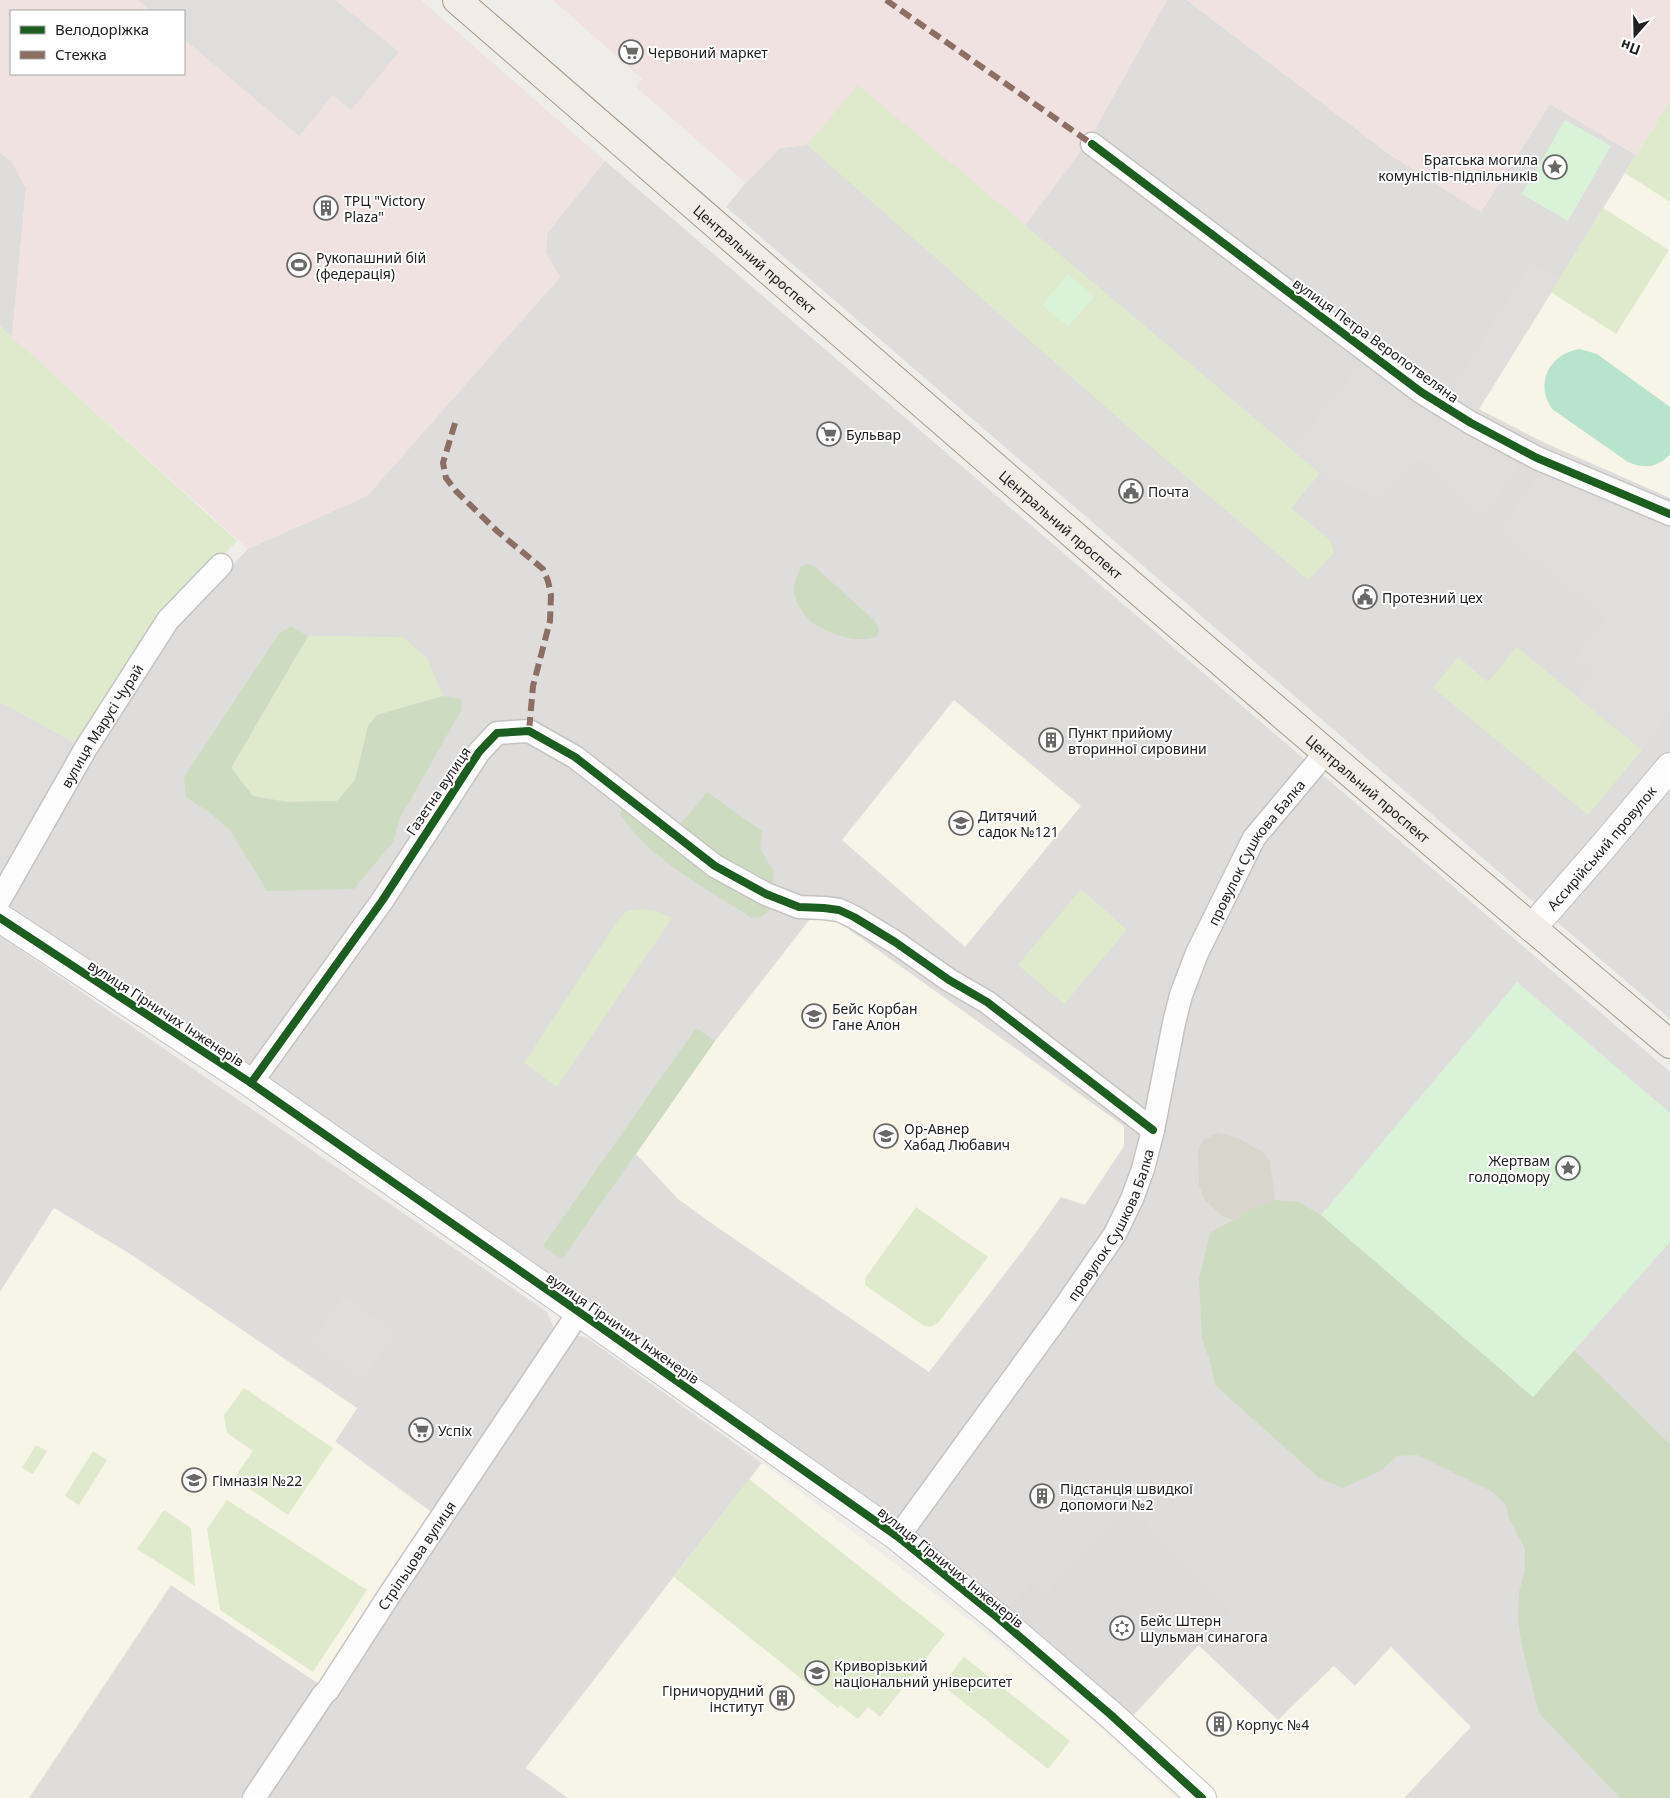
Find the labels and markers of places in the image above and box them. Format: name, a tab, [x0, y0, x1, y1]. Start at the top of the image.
supermarket icon: Червоний маркет	[618, 39, 644, 65]
place label: Червоний маркет	[648, 43, 768, 62]
place label: Братська могила комуністів-підпільників	[1378, 150, 1538, 185]
place icon: Братська могила комуністів-підпільників	[1542, 154, 1568, 180]
place label: ТРЦ "Victory Plaza"	[344, 191, 426, 226]
building icon: ТРЦ "Victory Plaza"	[313, 195, 339, 221]
place label: Рукопашний бій (федерація)	[316, 248, 426, 283]
sports icon: Рукопашний бій (федерація)	[286, 252, 312, 278]
supermarket icon: Бульвар	[816, 421, 842, 447]
place label: Бульвар	[846, 425, 901, 444]
public building icon: Почта	[1118, 478, 1144, 504]
place label: Почта	[1148, 482, 1189, 501]
public building icon: Протезний цех	[1352, 584, 1378, 610]
place label: Протезний цех	[1382, 588, 1483, 607]
place label: Пункт прийому вторинної сировини	[1068, 723, 1207, 758]
building icon: Пункт прийому вторинної сировини	[1038, 727, 1064, 753]
place label: Дитячий садок №121	[978, 806, 1059, 841]
school or university icon: Дитячий садок №121	[948, 810, 974, 836]
place label: Бейс Корбан Гане Алон	[832, 999, 918, 1034]
school or university icon: Бейс Корбан Гане Алон	[801, 1003, 827, 1029]
place label: Ор-Авнер Хабад Любавич	[904, 1119, 1010, 1154]
school or university icon: Ор-Авнер Хабад Любавич	[873, 1123, 899, 1149]
place label: Жертвам голодомору	[1468, 1151, 1551, 1186]
place icon: Жертвам голодомору	[1555, 1155, 1581, 1181]
supermarket icon: Успіх	[408, 1417, 434, 1443]
place label: Успіх	[438, 1421, 473, 1440]
school or university icon: Гімназія №22	[181, 1467, 207, 1493]
place label: Гімназія №22	[212, 1471, 302, 1490]
place label: Підстанція швидкої допомоги №2	[1060, 1479, 1193, 1514]
building icon: Підстанція швидкої допомоги №2	[1029, 1483, 1055, 1509]
place label: Бейс Штерн Шульман синагога	[1140, 1611, 1268, 1646]
synagogue icon: Бейс Штерн Шульман синагога	[1109, 1615, 1135, 1641]
place label: Криворізький національний університет	[834, 1656, 1013, 1691]
school or university icon: Криворізький національний університет	[804, 1660, 830, 1686]
place label: Гірничорудний інститут	[662, 1681, 764, 1716]
building icon: Гірничорудний інститут	[769, 1685, 795, 1711]
building icon: Корпус №4	[1206, 1711, 1232, 1737]
place label: Корпус №4	[1236, 1715, 1309, 1734]

